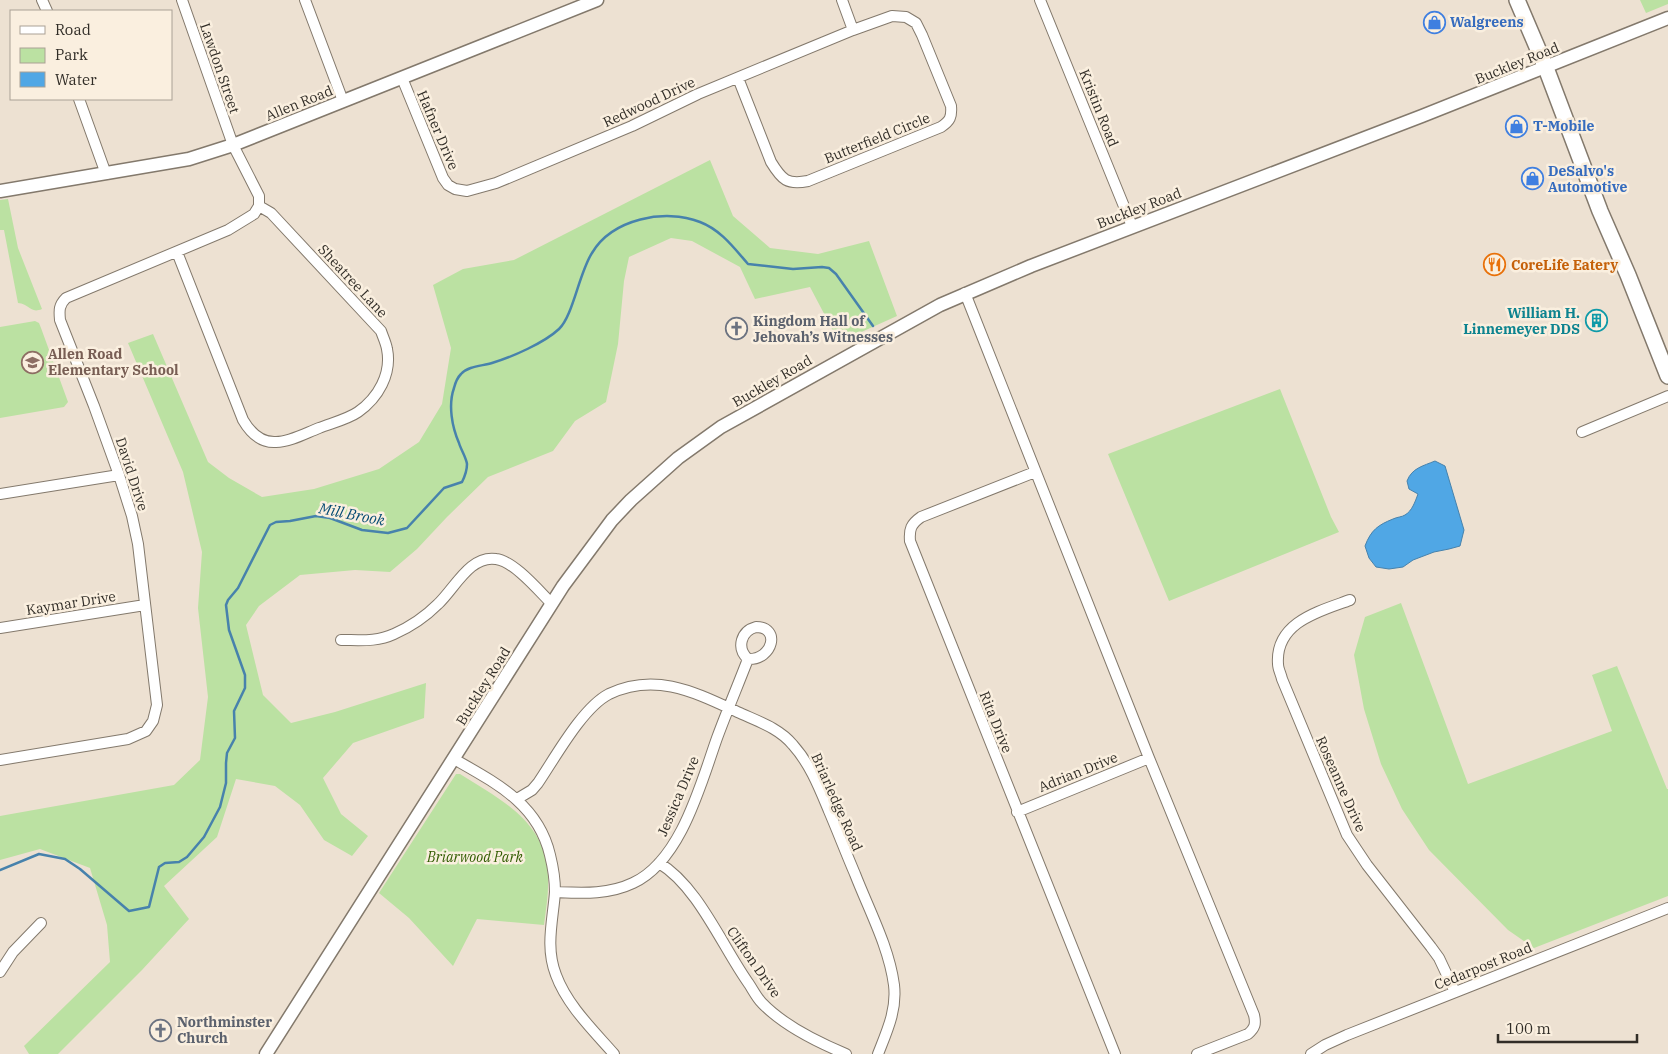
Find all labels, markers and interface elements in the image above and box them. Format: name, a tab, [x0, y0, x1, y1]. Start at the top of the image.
legend	[10, 10, 172, 100]
shop icon: Walgreens	[1422, 10, 1446, 34]
place label: Walgreens	[1450, 13, 1524, 31]
text: Road	[55, 20, 91, 39]
street label: Lawdon Street	[196, 20, 244, 116]
street label: Buckley Road	[1472, 38, 1562, 88]
text: Park	[55, 45, 88, 64]
street label: Kristin Road	[1075, 67, 1123, 150]
text: Water	[55, 70, 97, 89]
street label: Redwood Drive	[600, 73, 698, 131]
street label: Allen Road	[263, 81, 336, 125]
street label: Hafner Drive	[413, 88, 463, 172]
street label: Butterfield Circle	[821, 109, 933, 167]
shop icon: T-Mobile	[1505, 114, 1529, 138]
place label: T-Mobile	[1533, 117, 1595, 135]
place label: DeSalvo's Automotive	[1548, 162, 1627, 196]
shop icon: DeSalvo's Automotive	[1520, 167, 1544, 191]
street label: Buckley Road	[1094, 183, 1184, 232]
street label: Sheatree Lane	[314, 241, 392, 321]
restaurant icon: CoreLife Eatery	[1483, 253, 1507, 277]
place label: CoreLife Eatery	[1511, 256, 1618, 274]
place label: William H. Linnemeyer DDS	[1463, 304, 1580, 338]
building icon: William H. Linnemeyer DDS	[1584, 309, 1608, 333]
place label: Kingdom Hall of Jehovah’s Witnesses	[753, 312, 893, 346]
church icon: Kingdom Hall of Jehovah’s Witnesses	[725, 317, 749, 341]
place label: Allen Road Elementary School	[48, 345, 179, 379]
school or university icon: Allen Road Elementary School	[20, 350, 44, 374]
street label: Buckley Road	[729, 351, 815, 411]
street label: David Drive	[112, 435, 152, 513]
water label: Mill Brook	[317, 498, 387, 530]
street label: Kaymar Drive	[25, 587, 117, 619]
street label: Buckley Road	[452, 643, 514, 729]
street label: Rita Drive	[975, 688, 1017, 756]
street label: Roseanne Drive	[1312, 733, 1370, 835]
street label: Adrian Drive	[1036, 748, 1120, 796]
street label: Briarledge Road	[807, 750, 867, 854]
street label: Jessica Drive	[653, 753, 703, 839]
park label: Briarwood Park	[426, 848, 524, 866]
street label: Clifton Drive	[723, 923, 785, 1001]
street label: Cedarpost Road	[1431, 938, 1535, 994]
scale bar	[1498, 1012, 1637, 1044]
place label: Northminster Church	[177, 1013, 272, 1047]
church icon: Northminster Church	[149, 1018, 173, 1042]
text: 100 m	[1506, 1019, 1551, 1038]

